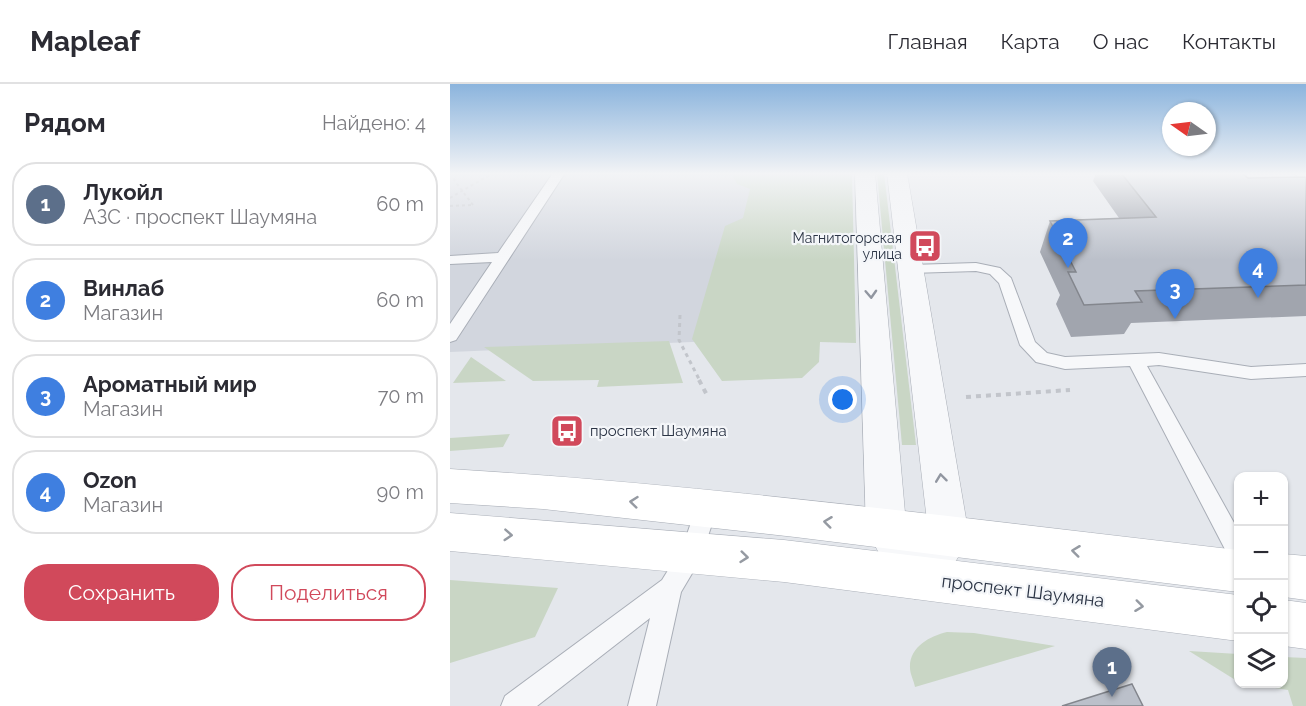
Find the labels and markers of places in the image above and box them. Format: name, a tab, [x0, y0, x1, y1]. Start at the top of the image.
pin: 2	[1048, 218, 1088, 268]
bus stop icon: Магнитогорская улица	[907, 228, 943, 264]
place label: Магнитогорская улица	[793, 230, 902, 262]
pin: 4	[1238, 248, 1278, 298]
pin: 3	[1156, 270, 1194, 319]
bus stop icon: проспект Шаумяна	[549, 413, 585, 449]
place label: проспект Шаумяна	[590, 422, 727, 440]
pin: 1	[1092, 648, 1132, 697]

